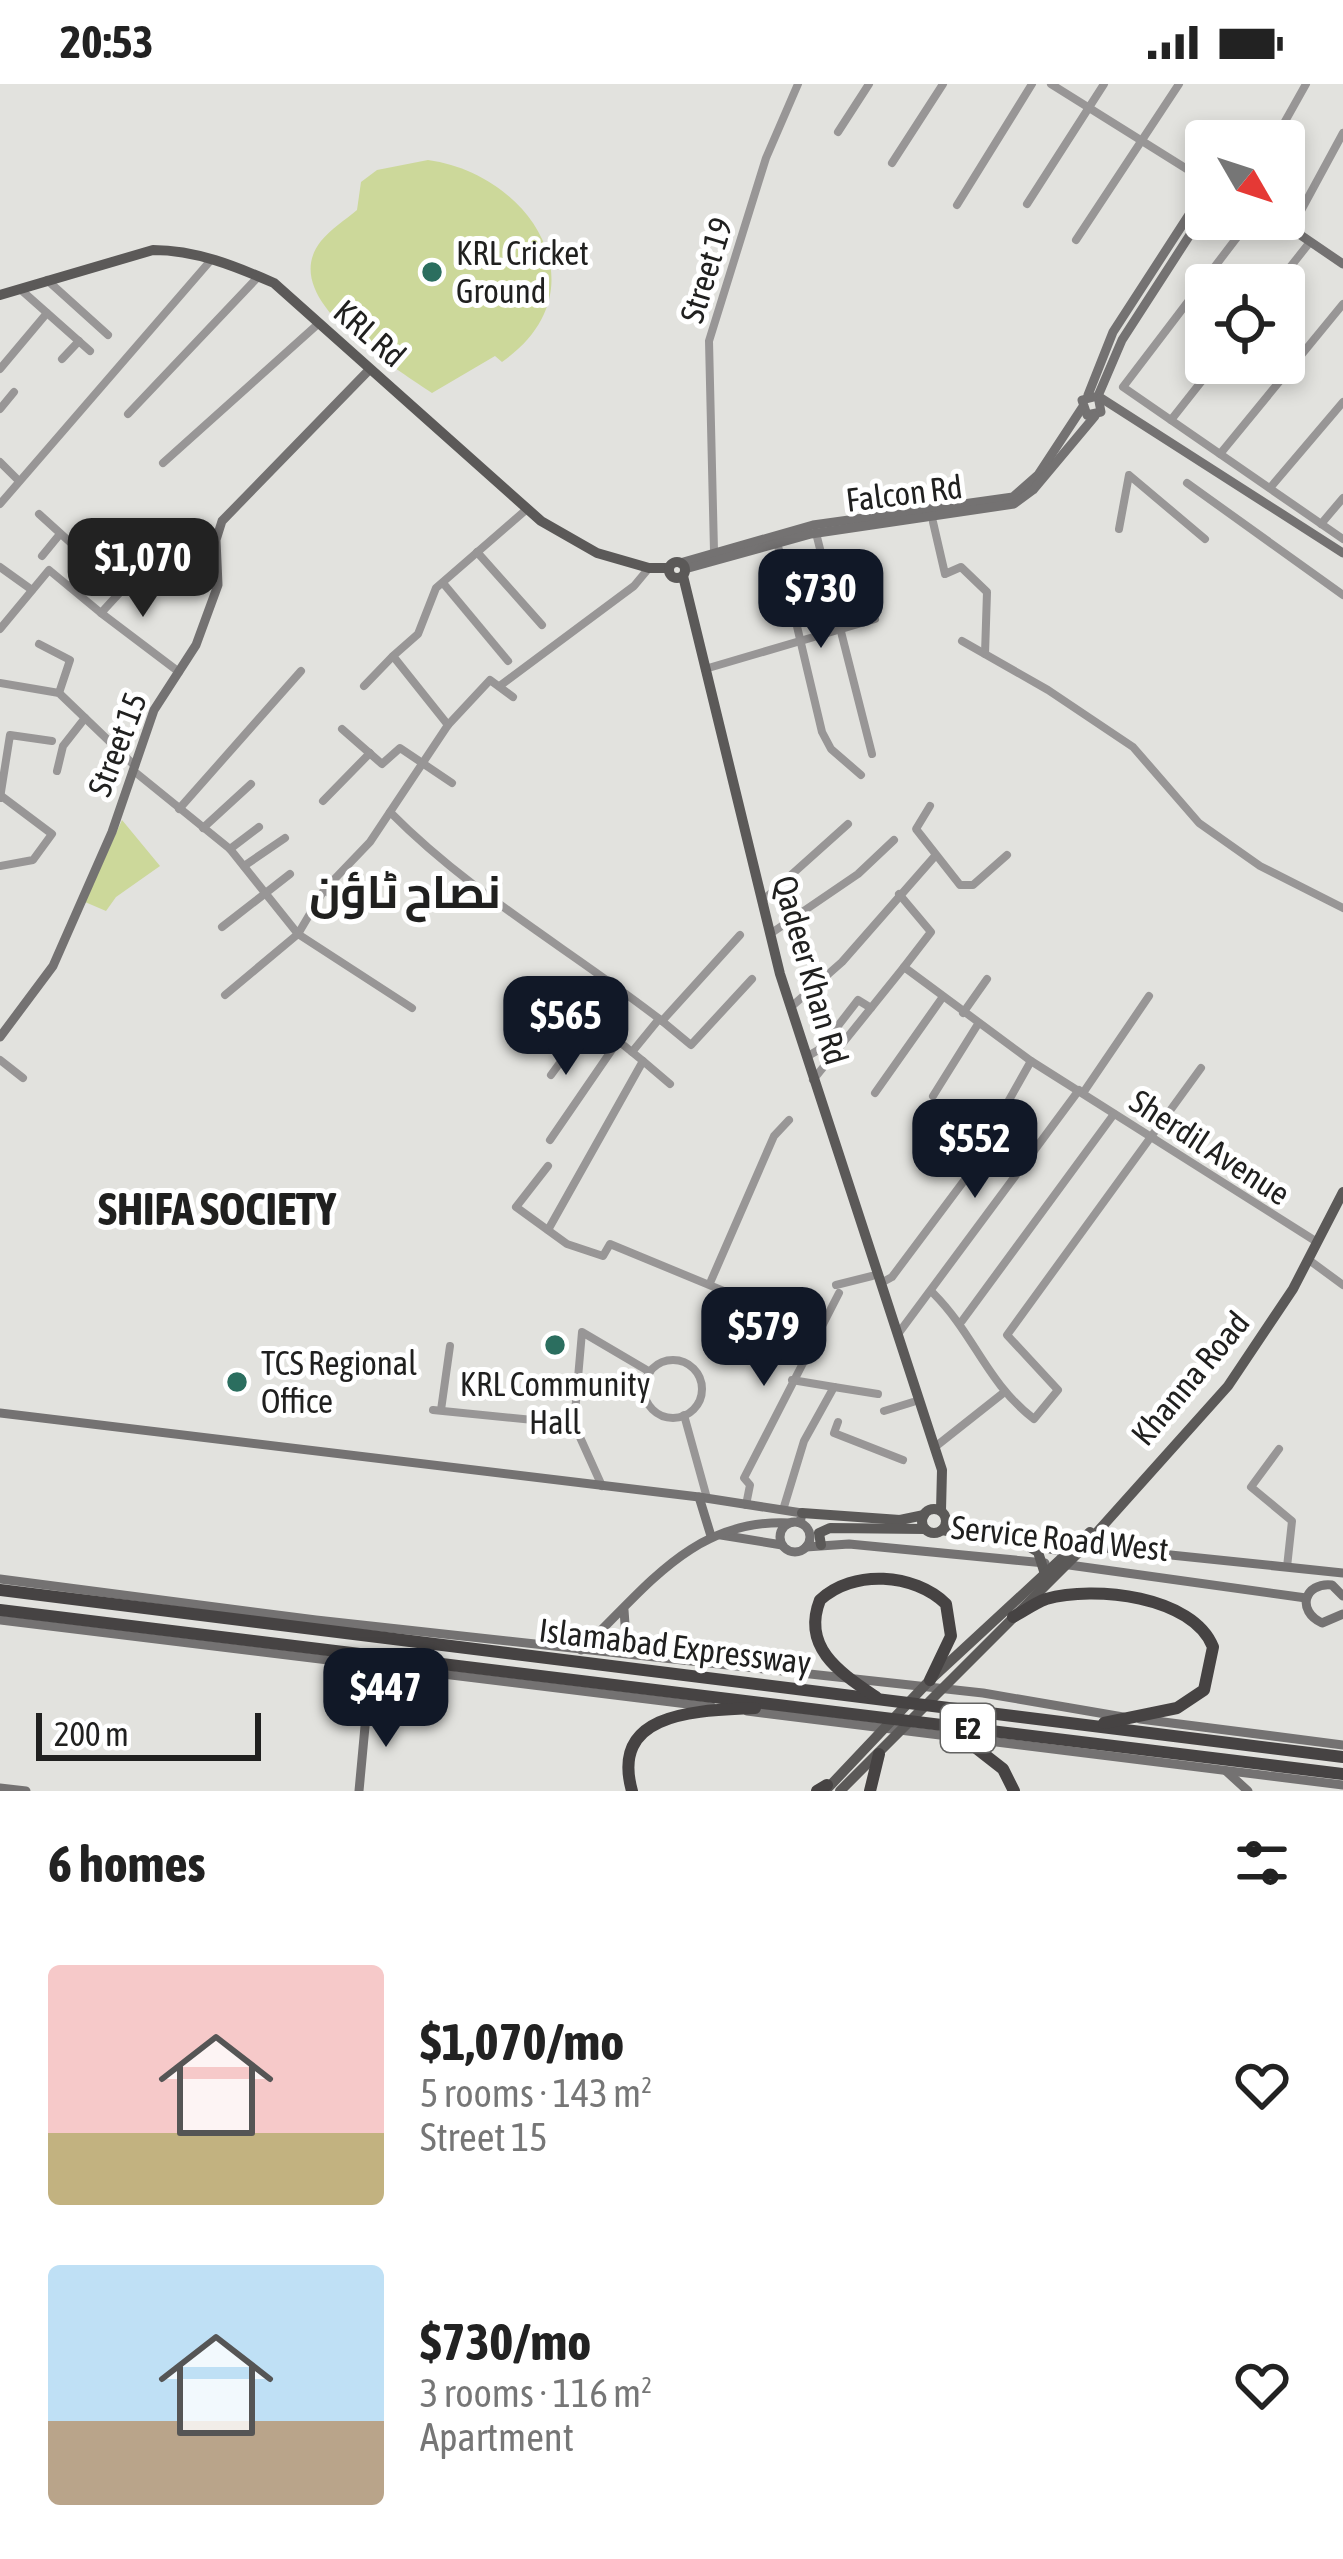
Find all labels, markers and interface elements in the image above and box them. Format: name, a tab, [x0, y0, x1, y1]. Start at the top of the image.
text: 20:53	[60, 16, 154, 68]
north arrow	[1185, 120, 1305, 240]
map controls	[1185, 120, 1305, 384]
street label: Street 19	[672, 213, 740, 327]
place label: KRL Cricket Ground	[456, 234, 589, 310]
marker: KRL Cricket Ground	[419, 259, 445, 285]
button: locate	[1185, 264, 1305, 384]
street label: KRL Rd	[327, 292, 413, 374]
street label: Falcon Rd	[844, 467, 964, 519]
pin: $1,070	[45, 518, 241, 620]
text: $1,070	[95, 535, 191, 579]
pin: $730	[750, 549, 892, 651]
text: $730	[785, 566, 857, 610]
street label: Street 15	[80, 687, 154, 801]
district label: نصاح ٹاؤن	[309, 866, 501, 923]
street label: Qadeer Khan Rd	[766, 871, 856, 1069]
pin: $565	[495, 976, 637, 1078]
text: $565	[530, 993, 602, 1037]
street label: Sherdil Avenue	[1123, 1081, 1297, 1213]
pin: $552	[904, 1099, 1046, 1201]
text: $552	[939, 1116, 1011, 1160]
district label: SHIFA SOCIETY	[98, 1183, 337, 1235]
pin: $579	[693, 1287, 835, 1389]
text: $579	[728, 1304, 800, 1348]
street label: Khanna Road	[1123, 1304, 1257, 1452]
marker: KRL Community Hall	[542, 1332, 568, 1358]
place label: TCS Regional Office	[261, 1344, 417, 1420]
place label: KRL Community Hall	[460, 1365, 650, 1441]
marker: TCS Regional Office	[224, 1369, 250, 1395]
street label: Service Road West	[950, 1508, 1170, 1568]
street label: Islamabad Expressway	[537, 1610, 813, 1682]
pin: $447	[315, 1648, 457, 1750]
text: $447	[350, 1665, 422, 1709]
road number: E2	[941, 1704, 995, 1752]
scale bar	[36, 1707, 261, 1760]
text: 200 m	[54, 1715, 129, 1753]
icon: filters	[1229, 1830, 1295, 1896]
text: 6 homes	[48, 1834, 206, 1893]
text: $1,070/mo	[420, 2012, 624, 2071]
icon: home	[144, 2013, 288, 2157]
icon: heart	[1229, 2052, 1295, 2118]
text: 5 rooms · 143 m²	[420, 2071, 652, 2115]
text: Street 15	[420, 2115, 548, 2159]
text: $730/mo	[420, 2312, 591, 2371]
icon: home	[144, 2313, 288, 2457]
icon: heart	[1229, 2352, 1295, 2418]
text: 3 rooms · 116 m²	[420, 2371, 652, 2415]
text: Apartment	[420, 2415, 574, 2459]

